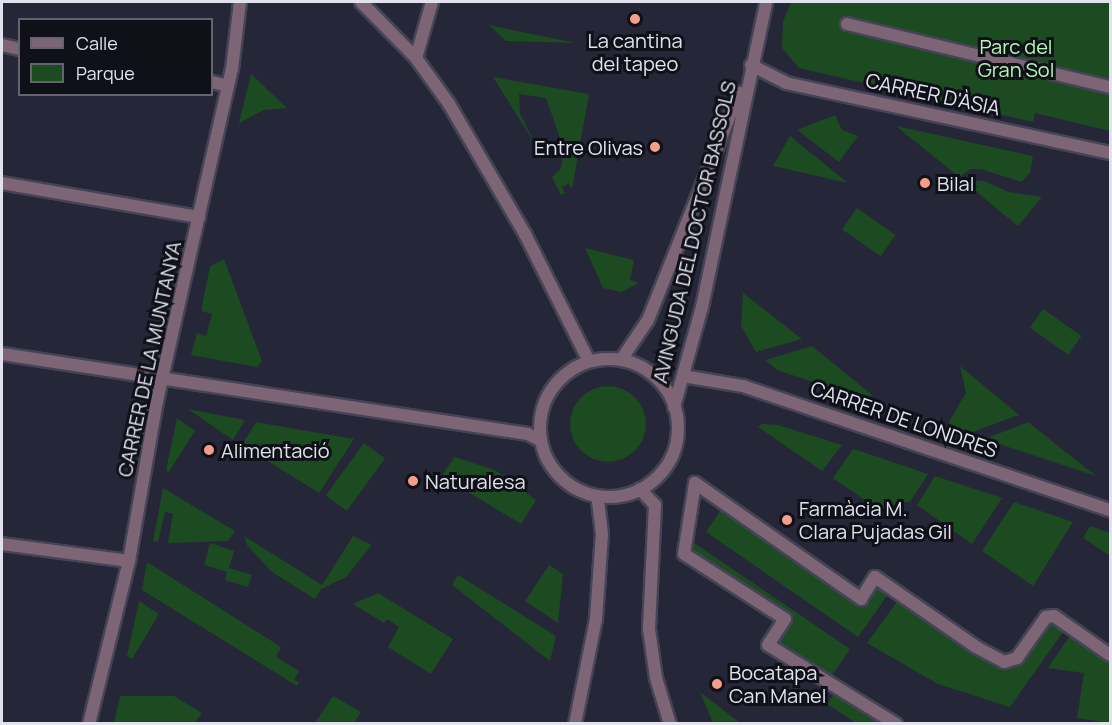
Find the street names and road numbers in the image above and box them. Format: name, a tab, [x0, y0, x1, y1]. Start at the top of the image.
street label: CARRER D'ÀSIA	[863, 68, 1003, 120]
street label: AVINGUDA DEL DOCTOR BASSOLS	[647, 78, 741, 386]
street label: CARRER DE LA MUNTANYA	[112, 239, 186, 479]
street label: CARRER DE LONDRES	[808, 376, 1000, 462]

